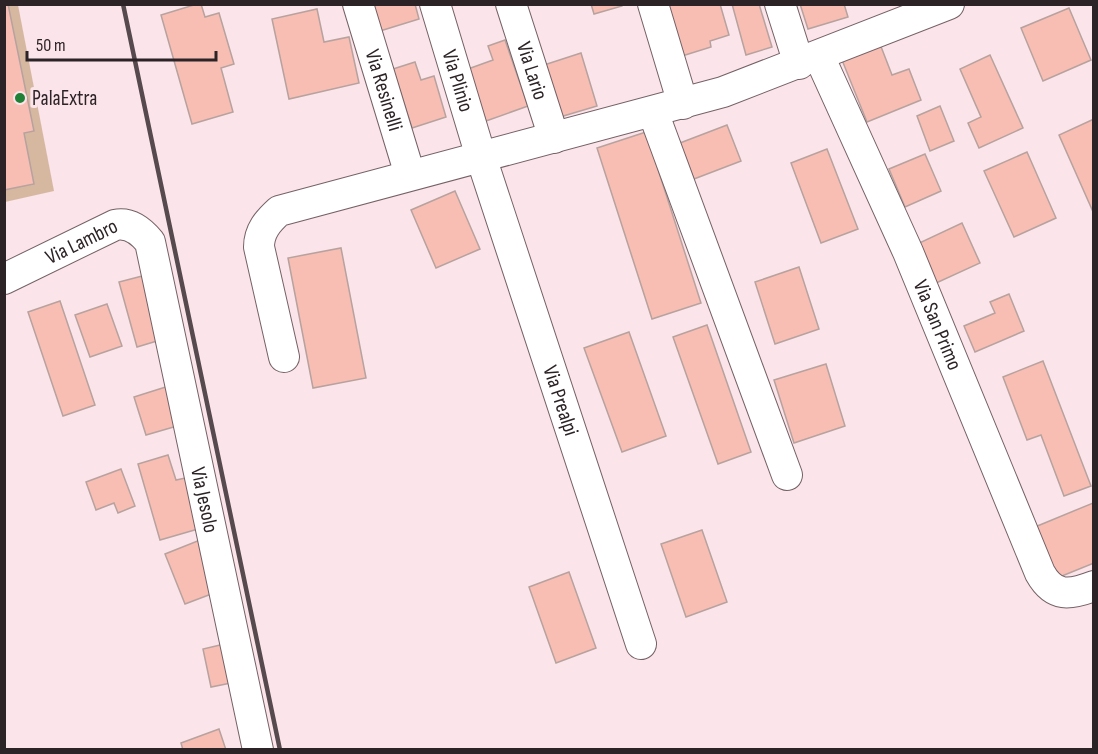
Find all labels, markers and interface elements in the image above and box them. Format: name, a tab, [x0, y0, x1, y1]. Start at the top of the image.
scale bar	[27, 24, 216, 62]
text: 50 m	[36, 35, 66, 56]
street label: Via Lario	[511, 39, 553, 103]
street label: Via Resinelli	[360, 47, 408, 134]
street label: Via Plinio	[436, 47, 479, 115]
place label: PalaExtra	[32, 86, 97, 111]
marker: PalaExtra	[13, 91, 27, 105]
street label: Via Lambro	[41, 214, 122, 270]
street label: Via San Primo	[908, 276, 967, 374]
street label: Via Prealpi	[537, 362, 584, 439]
street label: Via Jesolo	[185, 465, 223, 535]

